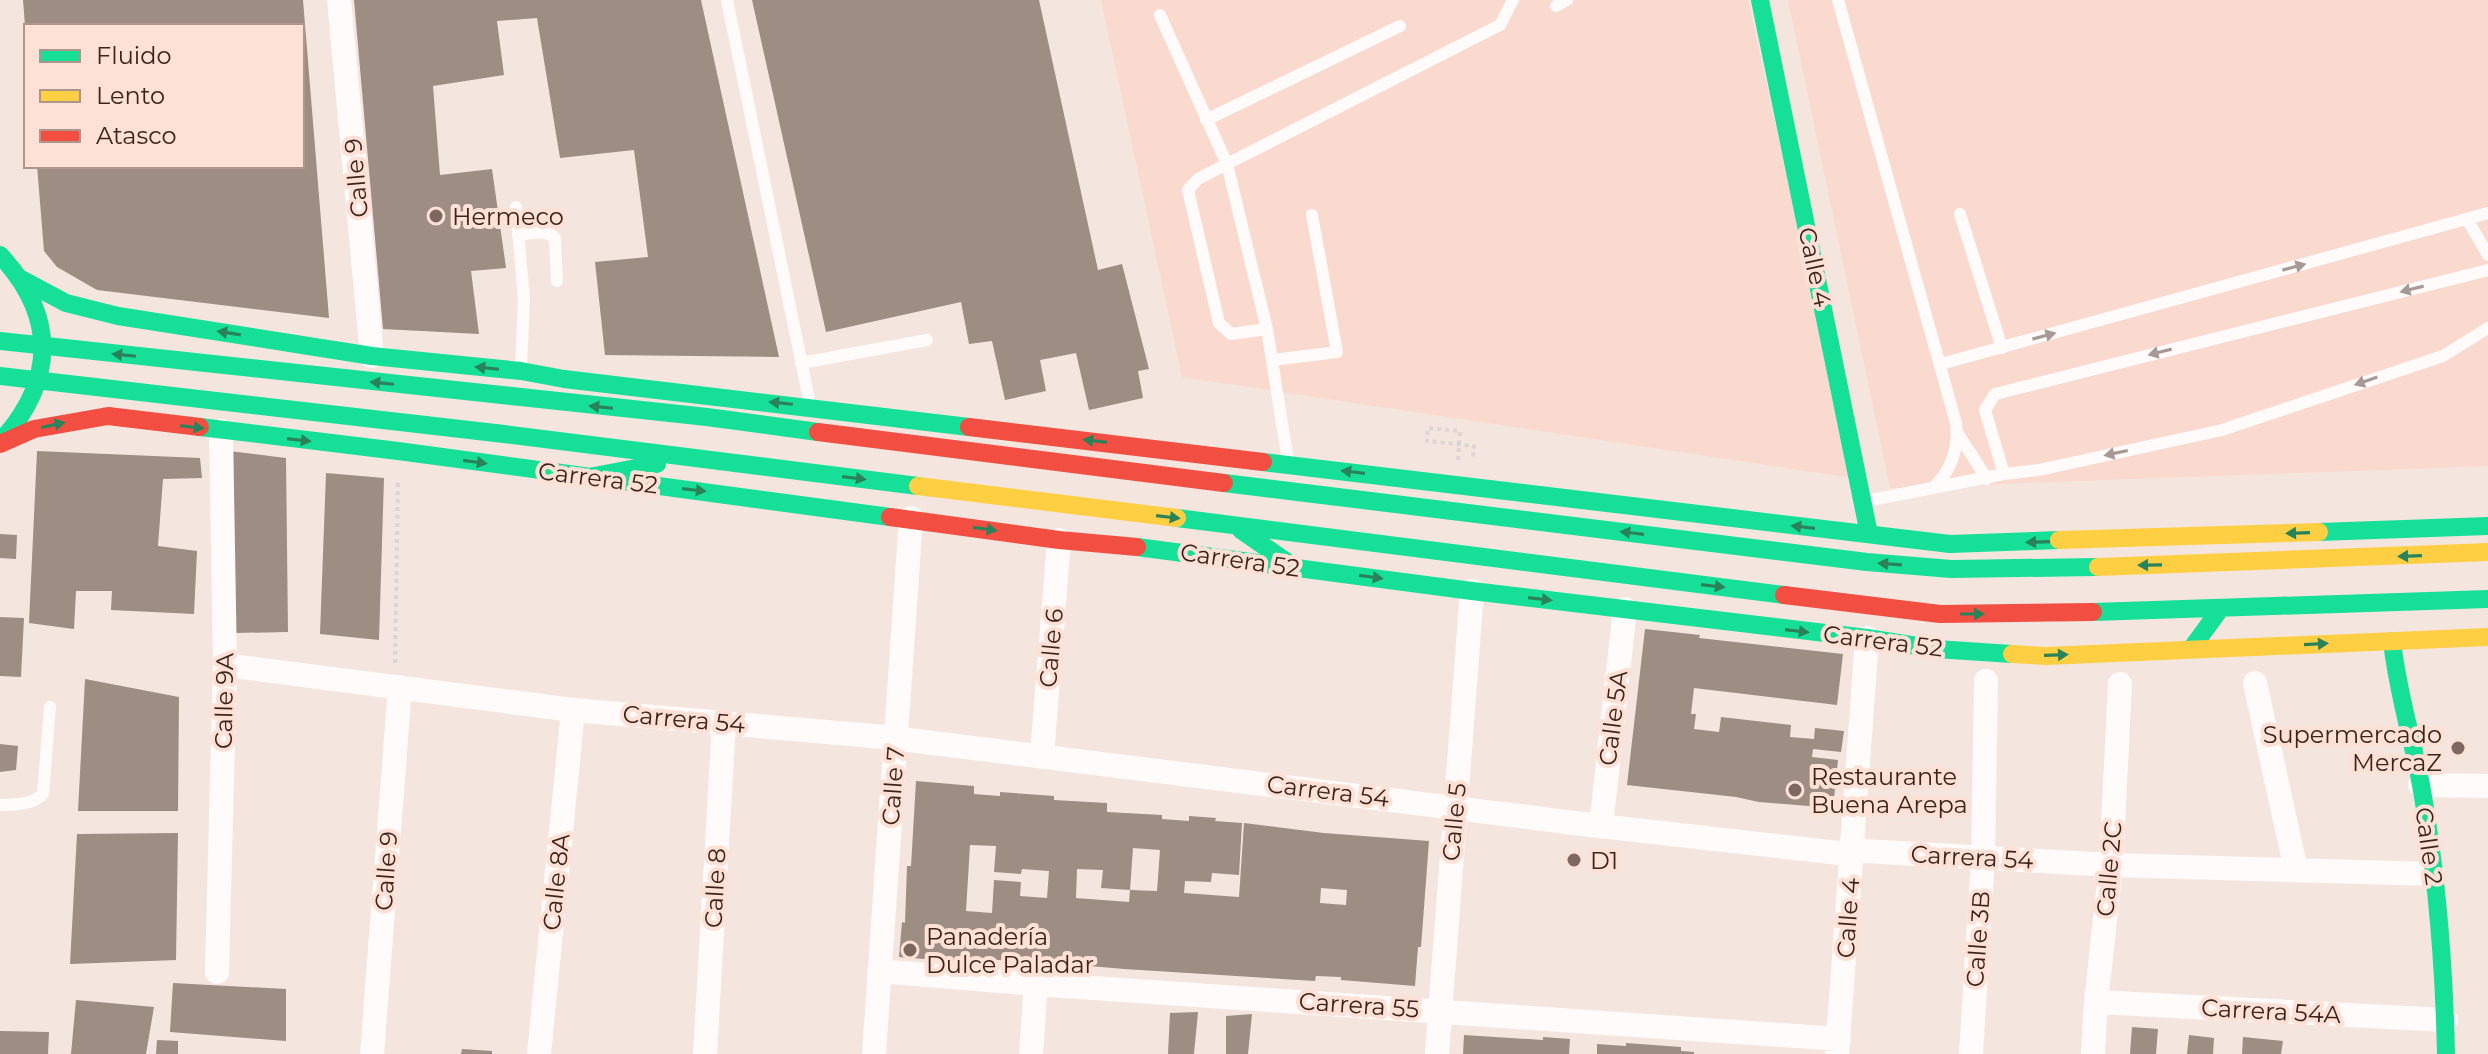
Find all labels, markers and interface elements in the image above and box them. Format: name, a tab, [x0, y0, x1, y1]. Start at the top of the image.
legend	[24, 24, 304, 168]
text: Fluido	[96, 41, 172, 70]
text: Lento	[96, 81, 165, 110]
text: Atasco	[96, 121, 177, 150]
street label: Calle 9	[338, 137, 374, 219]
place label: Hermeco	[452, 202, 564, 231]
marker: Hermeco	[427, 207, 445, 225]
street label: Calle 4	[1792, 225, 1838, 310]
one-way arrow	[2283, 260, 2307, 273]
one-way arrow	[2400, 283, 2425, 295]
one-way arrow	[216, 327, 241, 339]
one-way arrow	[2032, 329, 2056, 342]
one-way arrow	[2148, 347, 2173, 359]
one-way arrow	[111, 348, 136, 361]
one-way arrow	[474, 361, 499, 374]
one-way arrow	[2354, 376, 2378, 388]
one-way arrow	[369, 377, 394, 390]
one-way arrow	[768, 397, 793, 410]
one-way arrow	[588, 400, 613, 413]
one-way arrow	[40, 418, 65, 431]
one-way arrow	[180, 421, 205, 434]
one-way arrow	[287, 433, 312, 446]
one-way arrow	[1082, 434, 1107, 447]
one-way arrow	[2104, 447, 2129, 460]
one-way arrow	[463, 456, 488, 469]
street label: Carrera 52	[536, 456, 660, 500]
one-way arrow	[1340, 466, 1365, 479]
one-way arrow	[842, 472, 867, 485]
one-way arrow	[682, 484, 707, 497]
one-way arrow	[1156, 511, 1181, 524]
one-way arrow	[1791, 520, 1816, 533]
one-way arrow	[973, 523, 998, 536]
one-way arrow	[1619, 526, 1644, 539]
one-way arrow	[2285, 526, 2310, 539]
one-way arrow	[2025, 535, 2050, 548]
street label: Carrera 52	[1178, 537, 1302, 583]
one-way arrow	[2397, 549, 2422, 562]
one-way arrow	[1878, 557, 1903, 570]
one-way arrow	[2137, 559, 2162, 571]
one-way arrow	[1359, 571, 1384, 584]
one-way arrow	[1701, 580, 1726, 593]
one-way arrow	[1528, 593, 1553, 606]
street label: Calle 6	[1033, 607, 1069, 689]
one-way arrow	[1960, 608, 1985, 620]
street label: Carrera 52	[1821, 619, 1945, 663]
one-way arrow	[1785, 624, 1810, 637]
one-way arrow	[2304, 638, 2329, 651]
one-way arrow	[2044, 649, 2069, 662]
street label: Calle 9A	[209, 652, 239, 749]
street label: Calle 5A	[1593, 668, 1633, 767]
street label: Carrera 54	[622, 699, 747, 739]
place label: Supermercado MercaZ	[2263, 720, 2442, 777]
marker: Supermercado MercaZ	[2449, 739, 2467, 757]
street label: Calle 7	[876, 746, 910, 826]
place label: Restaurante Buena Arepa	[1811, 762, 1968, 819]
street label: Carrera 54	[1265, 769, 1391, 813]
marker: Restaurante Buena Arepa	[1786, 781, 1804, 799]
street label: Calle 5	[1436, 782, 1472, 862]
street label: Calle 2	[2409, 805, 2449, 887]
street label: Calle 2C	[2090, 820, 2128, 918]
street label: Calle 9	[369, 830, 403, 912]
street label: Calle 8A	[537, 831, 576, 932]
street label: Carrera 54	[1910, 839, 2034, 875]
place label: D1	[1590, 846, 1618, 875]
street label: Calle 8	[698, 847, 732, 929]
marker: D1	[1565, 851, 1583, 869]
street label: Calle 4	[1831, 877, 1865, 959]
street label: Calle 3B	[1960, 890, 1996, 988]
place label: Panadería Dulce Paladar	[926, 922, 1094, 979]
marker: Panadería Dulce Paladar	[901, 941, 919, 959]
street label: Carrera 55	[1298, 986, 1420, 1024]
street label: Carrera 54A	[2200, 993, 2342, 1029]

